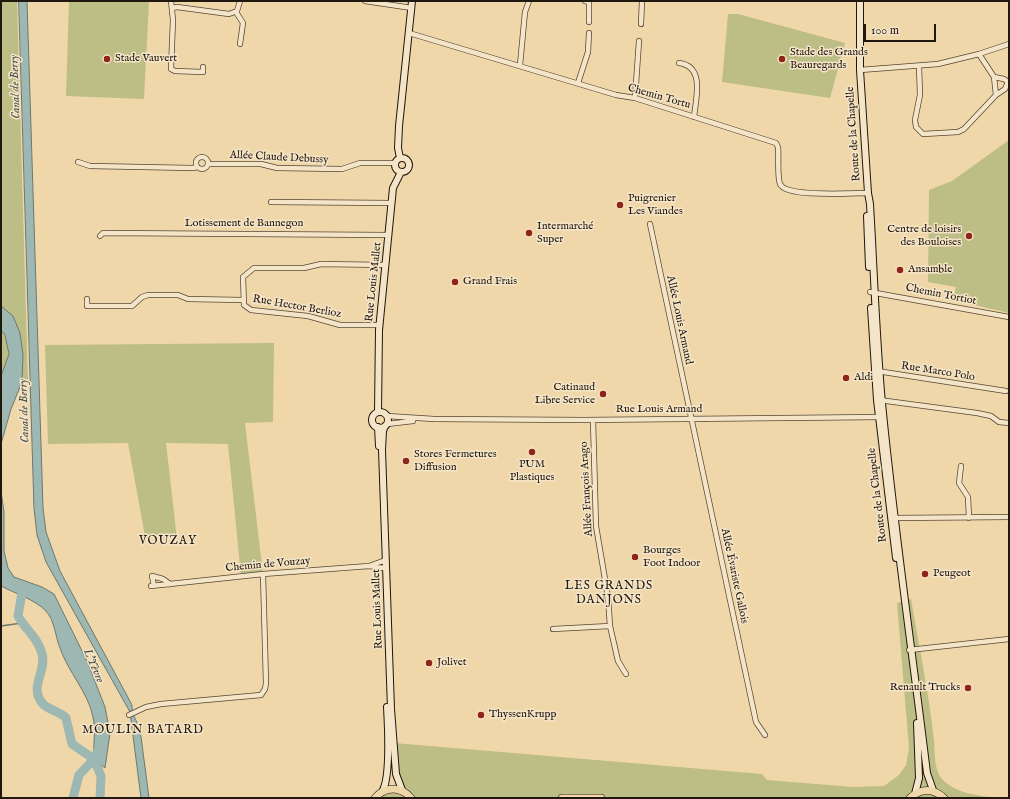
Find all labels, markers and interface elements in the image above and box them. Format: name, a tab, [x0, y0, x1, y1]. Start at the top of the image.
scale bar	[866, 16, 938, 42]
text: 100 m	[871, 23, 899, 38]
place label: Stade des Grands Beauregards	[790, 46, 868, 72]
place label: Stade Vauvert	[115, 52, 177, 66]
marker: Stade Vauvert	[102, 54, 112, 64]
marker: Stade des Grands Beauregards	[777, 54, 787, 64]
water label: Canal de Berry	[8, 55, 24, 119]
street label: Chemin Tortu	[626, 82, 692, 112]
street label: Route de la Chapelle	[844, 86, 864, 182]
street label: Allée Claude Debussy	[229, 149, 329, 167]
place label: Puigrenier Les Viandes	[628, 192, 683, 218]
marker: Puigrenier Les Viandes	[615, 200, 625, 210]
street label: Lotissement de Bannegon	[185, 217, 303, 231]
place label: Intermarché Super	[537, 220, 593, 246]
place label: Centre de loisirs des Bouloises	[887, 223, 961, 249]
marker: Intermarché Super	[524, 228, 534, 238]
marker: Centre de loisirs des Bouloises	[964, 231, 974, 241]
street label: Rue Louis Mallet	[363, 241, 385, 323]
place label: Ansamble	[908, 263, 952, 277]
marker: Ansamble	[895, 265, 905, 275]
street label: Allée Louis Armand	[663, 274, 695, 366]
place label: Grand Frais	[463, 275, 517, 289]
marker: Grand Frais	[450, 277, 460, 287]
street label: Chemin Tortiot	[905, 282, 977, 308]
street label: Rue Hector Berlioz	[252, 293, 342, 321]
street label: Rue Marco Polo	[900, 360, 976, 384]
place label: Aldi	[854, 371, 873, 385]
marker: Aldi	[841, 373, 851, 383]
water label: Canal de Berry	[17, 379, 33, 443]
place label: Catinaud Libre Service	[535, 381, 595, 407]
marker: Catinaud Libre Service	[598, 389, 608, 399]
street label: Rue Louis Armand	[616, 403, 702, 417]
street label: Allée François Arago	[578, 441, 596, 537]
marker: PUM Plastiques	[527, 447, 537, 457]
street label: Route de la Chapelle	[866, 447, 890, 543]
place label: Stores Fermetures Diffusion	[414, 448, 497, 474]
marker: Stores Fermetures Diffusion	[401, 456, 411, 466]
place label: PUM Plastiques	[510, 458, 554, 484]
street label: Allée Évariste Gallois	[717, 527, 751, 625]
district label: VOUZAY	[139, 535, 197, 549]
place label: Bourges Foot Indoor	[643, 544, 700, 570]
marker: Bourges Foot Indoor	[630, 552, 640, 562]
street label: Chemin de Vouzay	[225, 555, 311, 575]
place label: Peugeot	[933, 567, 971, 581]
street label: Rue Louis Mallet	[370, 569, 386, 649]
marker: Peugeot	[920, 569, 930, 579]
district label: LES GRANDS DANJONS	[565, 580, 653, 608]
water label: L'Yèvre	[79, 647, 107, 685]
place label: Jolivet	[437, 656, 467, 670]
marker: Jolivet	[424, 658, 434, 668]
place label: Renault Trucks	[890, 681, 960, 695]
marker: Renault Trucks	[963, 683, 973, 693]
place label: ThyssenKrupp	[489, 708, 556, 722]
marker: ThyssenKrupp	[476, 710, 486, 720]
district label: MOULIN BATARD	[82, 724, 204, 738]

